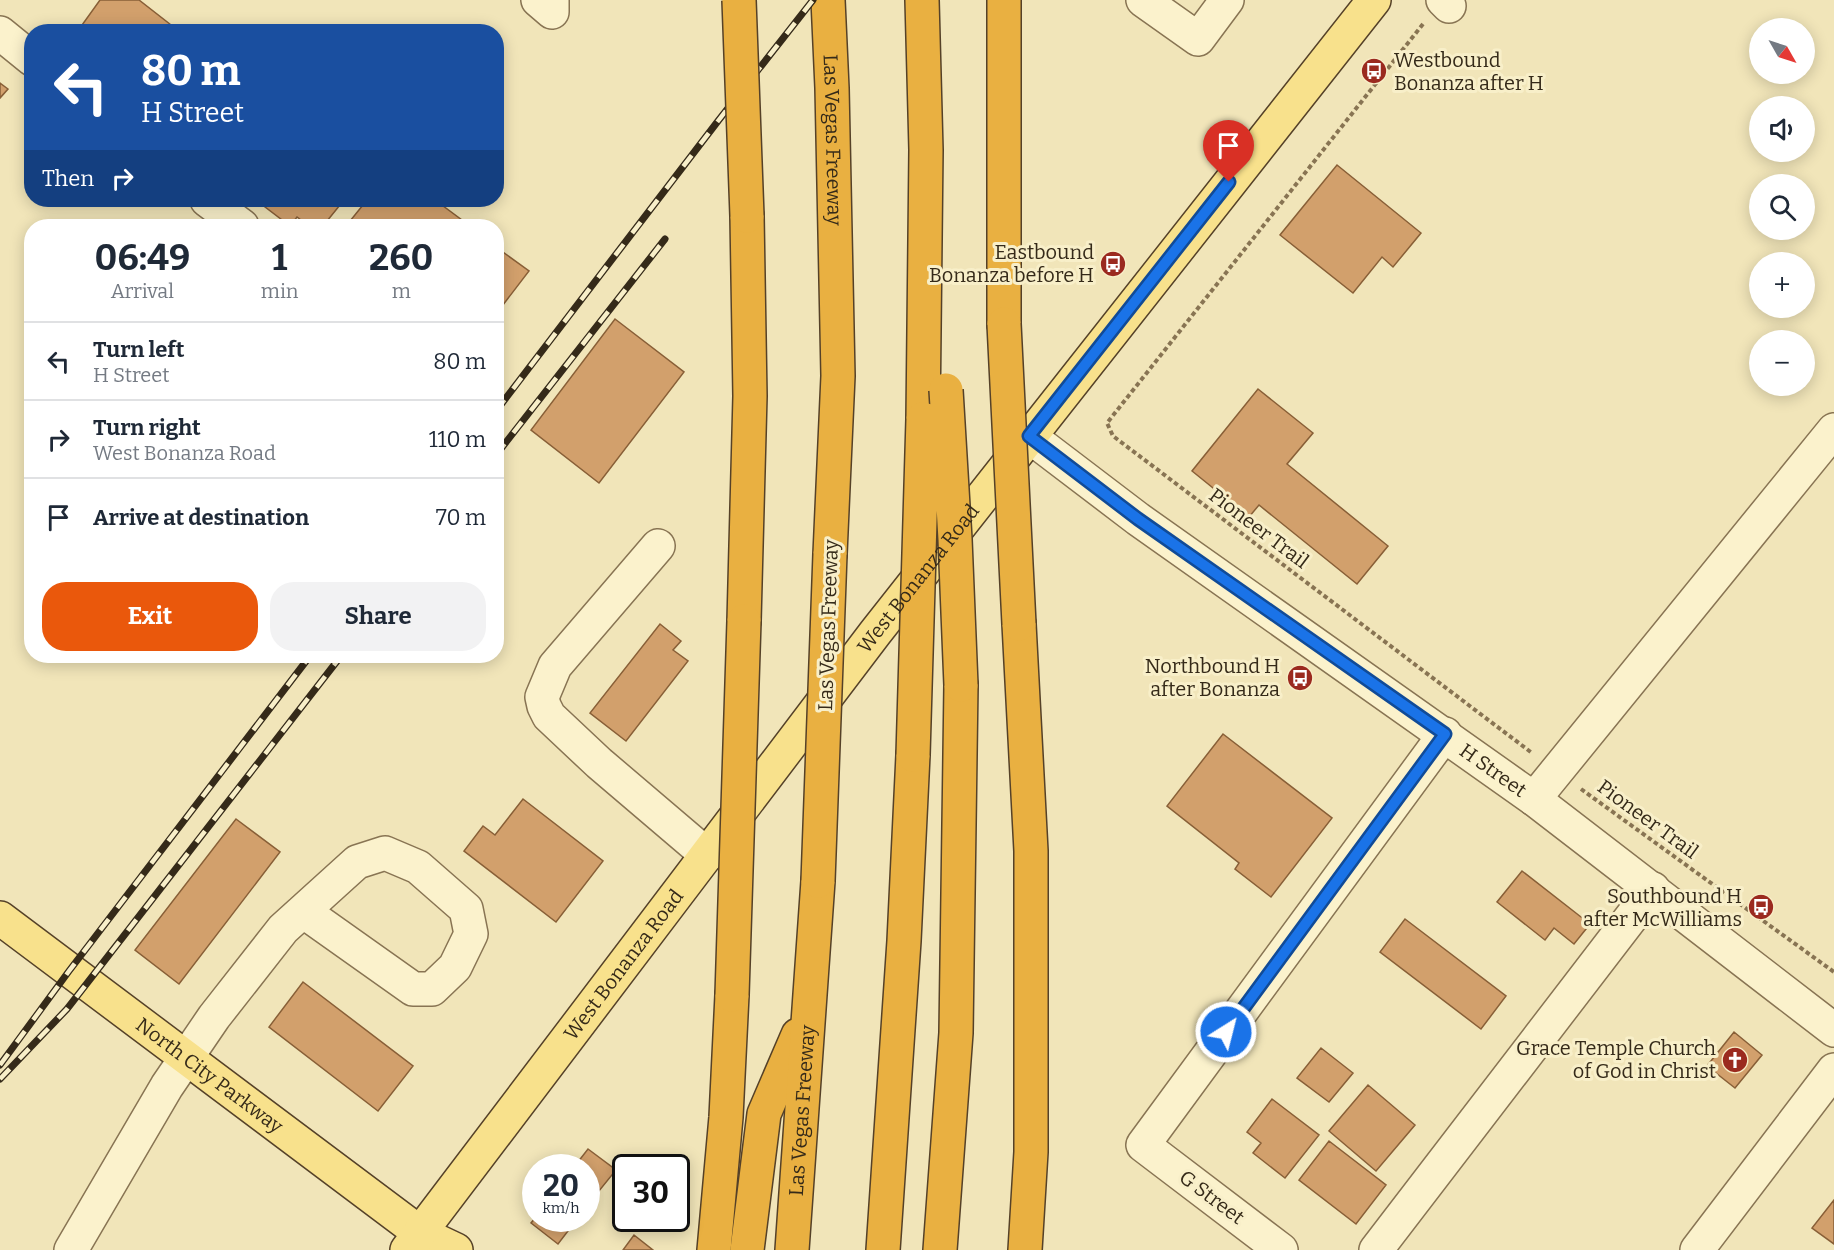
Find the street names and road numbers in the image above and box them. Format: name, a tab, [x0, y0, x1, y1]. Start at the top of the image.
street label: Las Vegas Freeway	[818, 54, 847, 226]
street label: Pioneer Trail	[1204, 483, 1314, 573]
street label: West Bonanza Road	[852, 499, 984, 658]
street label: Las Vegas Freeway	[813, 539, 843, 711]
street label: H Street	[1455, 738, 1531, 802]
street label: Pioneer Trail	[1593, 774, 1703, 864]
street label: West Bonanza Road	[559, 885, 688, 1045]
street label: North City Parkway	[131, 1012, 288, 1138]
street label: Las Vegas Freeway	[784, 1024, 820, 1197]
street label: G Street	[1175, 1165, 1249, 1229]

